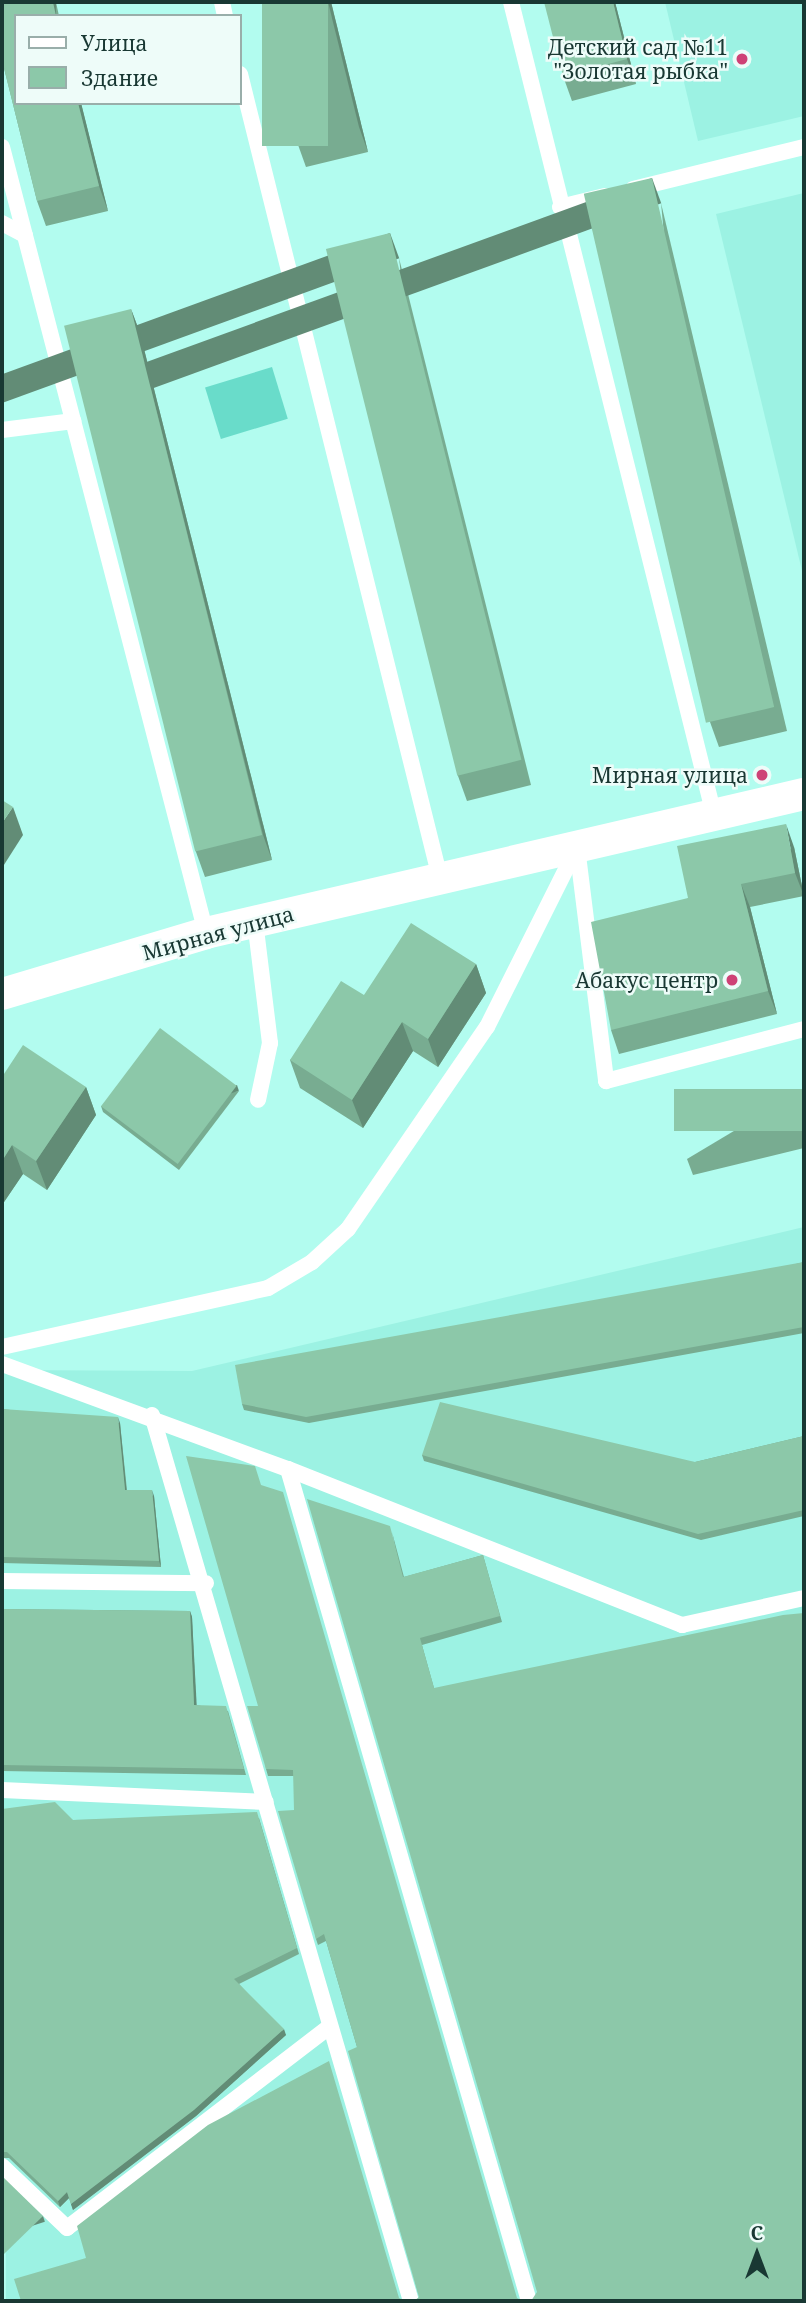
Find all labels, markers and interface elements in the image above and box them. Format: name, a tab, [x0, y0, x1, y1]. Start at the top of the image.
legend	[14, 14, 242, 105]
text: Улица	[81, 29, 148, 57]
place label: Детский сад №11 "Золотая рыбка"	[548, 34, 728, 84]
marker: Детский сад №11 "Золотая рыбка"	[734, 51, 750, 67]
text: Здание	[81, 64, 158, 92]
place label: Мирная улица	[592, 762, 748, 788]
marker: Мирная улица	[754, 767, 770, 783]
street label: Мирная улица	[139, 901, 297, 965]
place label: Абакус центр	[575, 967, 718, 993]
marker: Абакус центр	[724, 972, 740, 988]
north arrow	[722, 2219, 792, 2289]
text: С	[751, 2220, 763, 2246]

